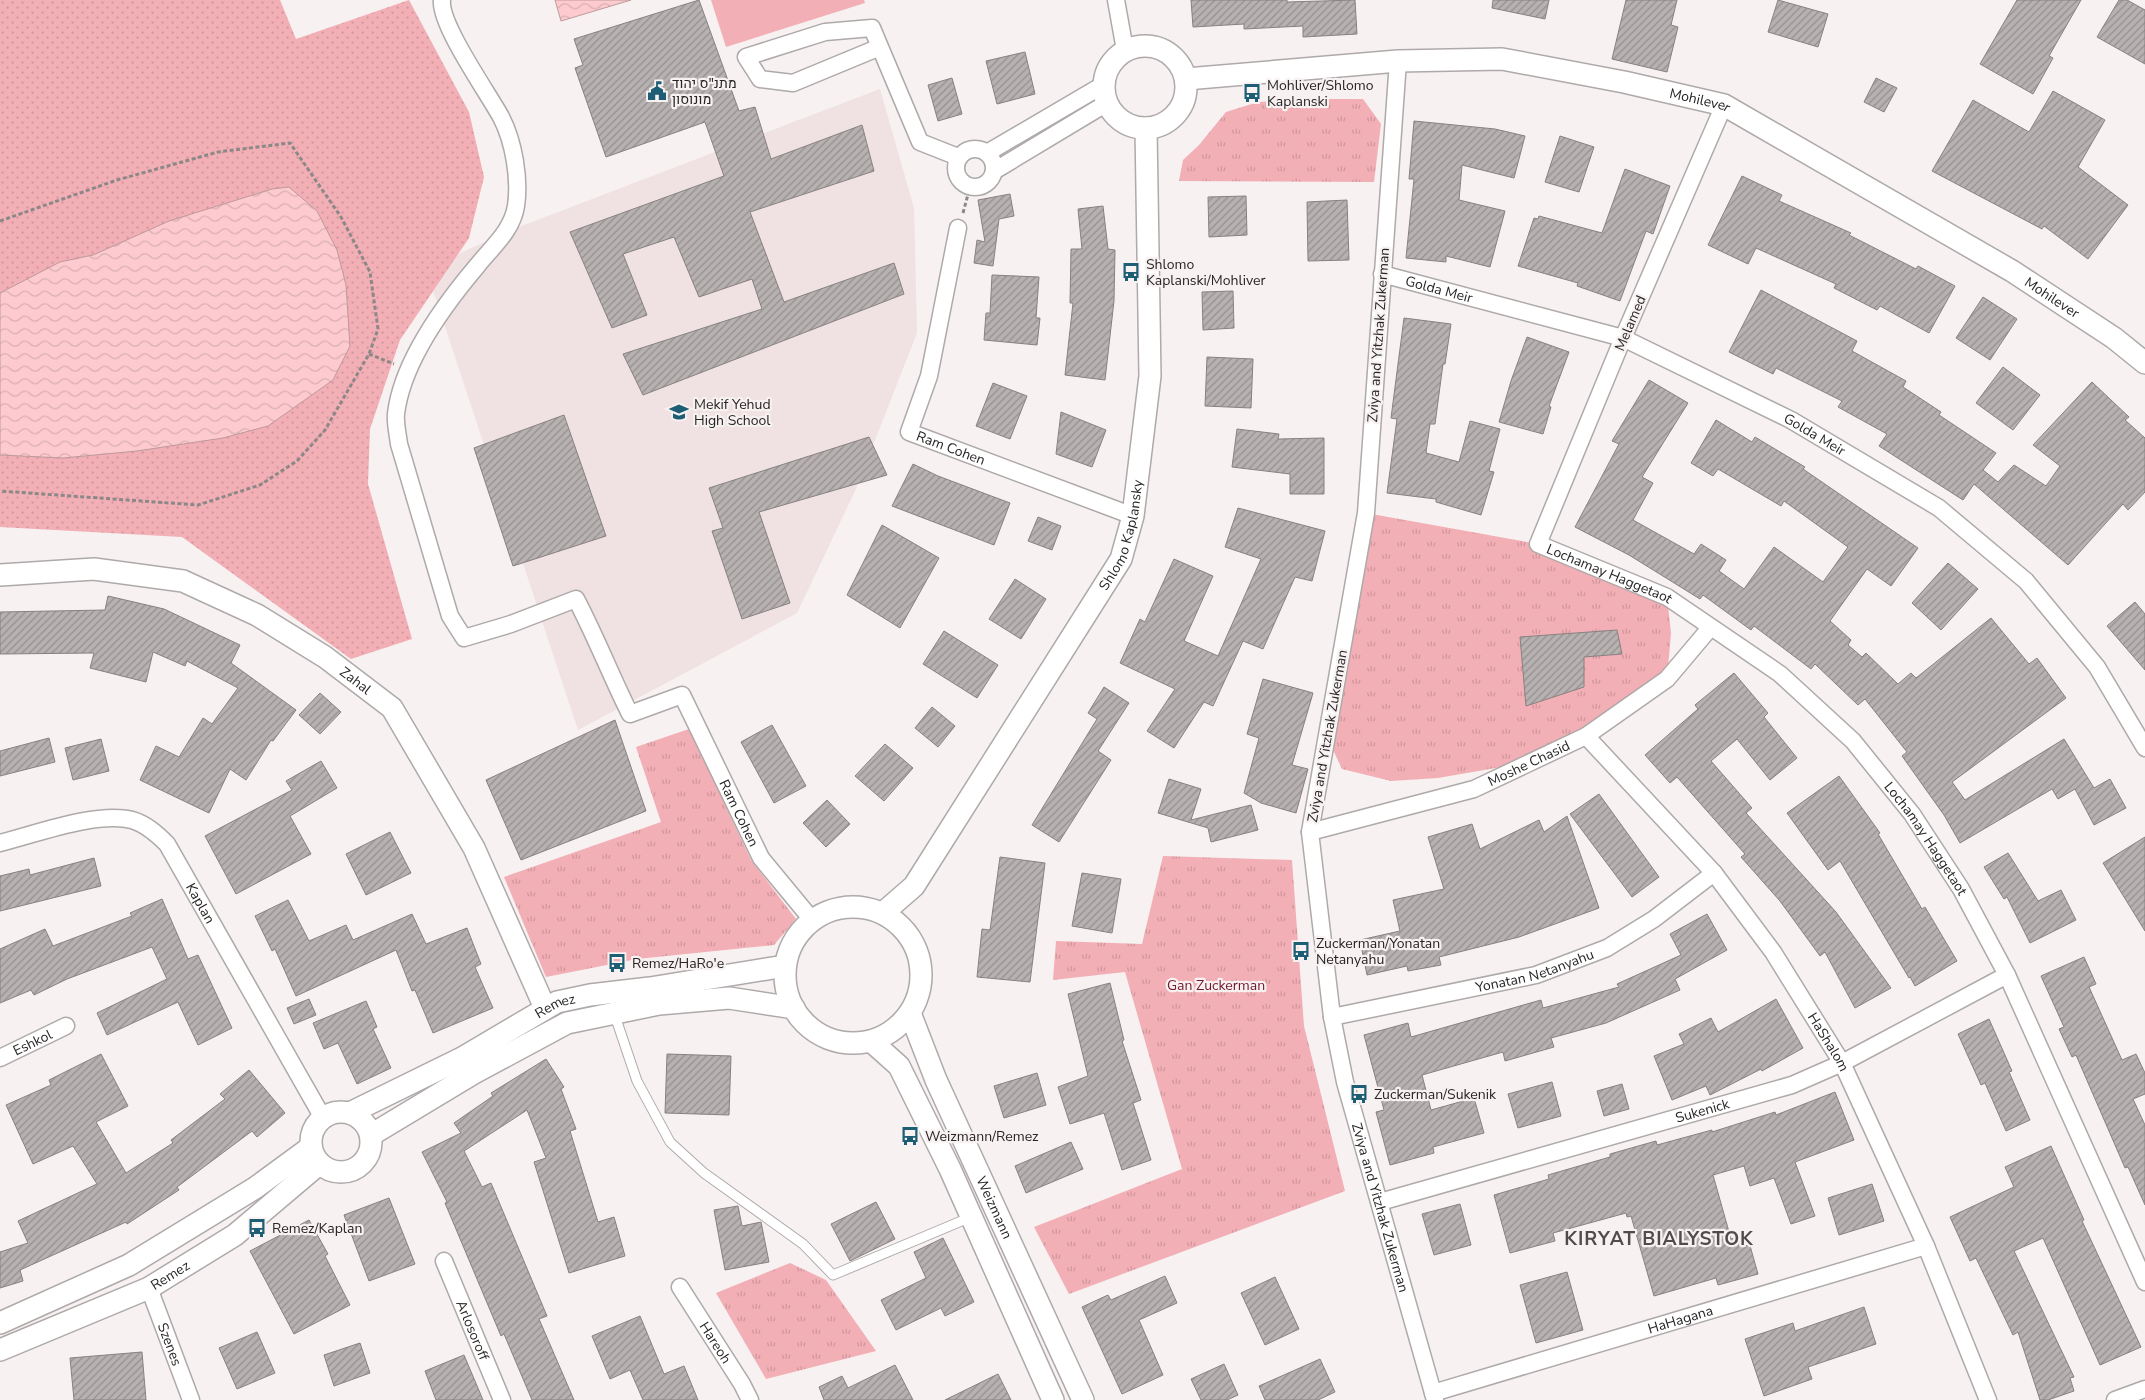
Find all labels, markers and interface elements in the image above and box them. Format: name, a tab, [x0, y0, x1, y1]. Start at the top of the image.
place label: מתנ"ס יהוד מונוסון	[672, 74, 737, 109]
place label: Mohliver/Shlomo Kaplanski	[1267, 76, 1374, 111]
public building icon: מתנ"ס יהוד מונוסון	[646, 80, 668, 102]
bus stop icon: Mohliver/Shlomo Kaplanski	[1241, 82, 1263, 104]
street label: Mohilever	[1668, 84, 1734, 117]
street label: Zviya and Yitzhak Zukerman	[1363, 247, 1394, 423]
place label: Shlomo Kaplanski/Mohliver	[1146, 255, 1265, 290]
bus stop icon: Shlomo Kaplanski/Mohliver	[1120, 261, 1142, 283]
street label: Golda Meir	[1403, 272, 1475, 308]
street label: Mohilever	[2021, 273, 2083, 323]
street label: Melamed	[1610, 293, 1651, 354]
place label: Mekif Yehud High School	[694, 395, 771, 430]
school or university icon: Mekif Yehud High School	[668, 401, 690, 423]
street label: Golda Meir	[1781, 409, 1849, 460]
street label: Ram Cohen	[913, 427, 988, 470]
street label: Shlomo Kaplansky	[1094, 478, 1147, 594]
street label: Lochamay Haggetaot	[1544, 539, 1676, 608]
street label: Zviya and Yitzhak Zukerman	[1303, 648, 1352, 824]
street label: Zahal	[336, 663, 376, 699]
street label: Moshe Chasid	[1485, 736, 1573, 791]
street label: Ram Cohen	[714, 776, 763, 850]
street label: Lochamay Haggetaot	[1880, 778, 1972, 899]
street label: Kaplan	[181, 880, 219, 927]
place label: Zuckerman/Yonatan Netanyahu	[1316, 934, 1440, 969]
bus stop icon: Zuckerman/Yonatan Netanyahu	[1290, 940, 1312, 962]
street label: Yonatan Netanyahu	[1473, 945, 1597, 997]
bus stop icon: Remez/HaRo'e	[606, 952, 628, 974]
place label: Remez/HaRo'e	[632, 954, 724, 973]
park label: Gan Zuckerman	[1167, 976, 1265, 995]
street label: Remez	[531, 989, 577, 1023]
street label: HaShalom	[1803, 1009, 1854, 1075]
street label: Eshkol	[10, 1025, 56, 1060]
bus stop icon: Zuckerman/Sukenik	[1348, 1083, 1370, 1105]
place label: Zuckerman/Sukenik	[1374, 1085, 1497, 1104]
street label: Sukenick	[1673, 1094, 1733, 1128]
street label: Zviya and Yitzhak Zukerman	[1347, 1121, 1413, 1294]
bus stop icon: Weizmann/Remez	[899, 1125, 921, 1147]
place label: Weizmann/Remez	[925, 1127, 1039, 1146]
street label: Weizmann	[971, 1173, 1017, 1242]
bus stop icon: Remez/Kaplan	[246, 1217, 268, 1239]
place label: Remez/Kaplan	[272, 1219, 362, 1238]
district label: KIRYAT BIALYSTOK	[1564, 1226, 1754, 1252]
street label: Remez	[147, 1256, 194, 1295]
street label: Arlosoroff	[451, 1297, 494, 1364]
street label: HaHagana	[1645, 1301, 1715, 1338]
street label: Hareoh	[695, 1318, 736, 1367]
street label: Szenes	[153, 1320, 186, 1369]

